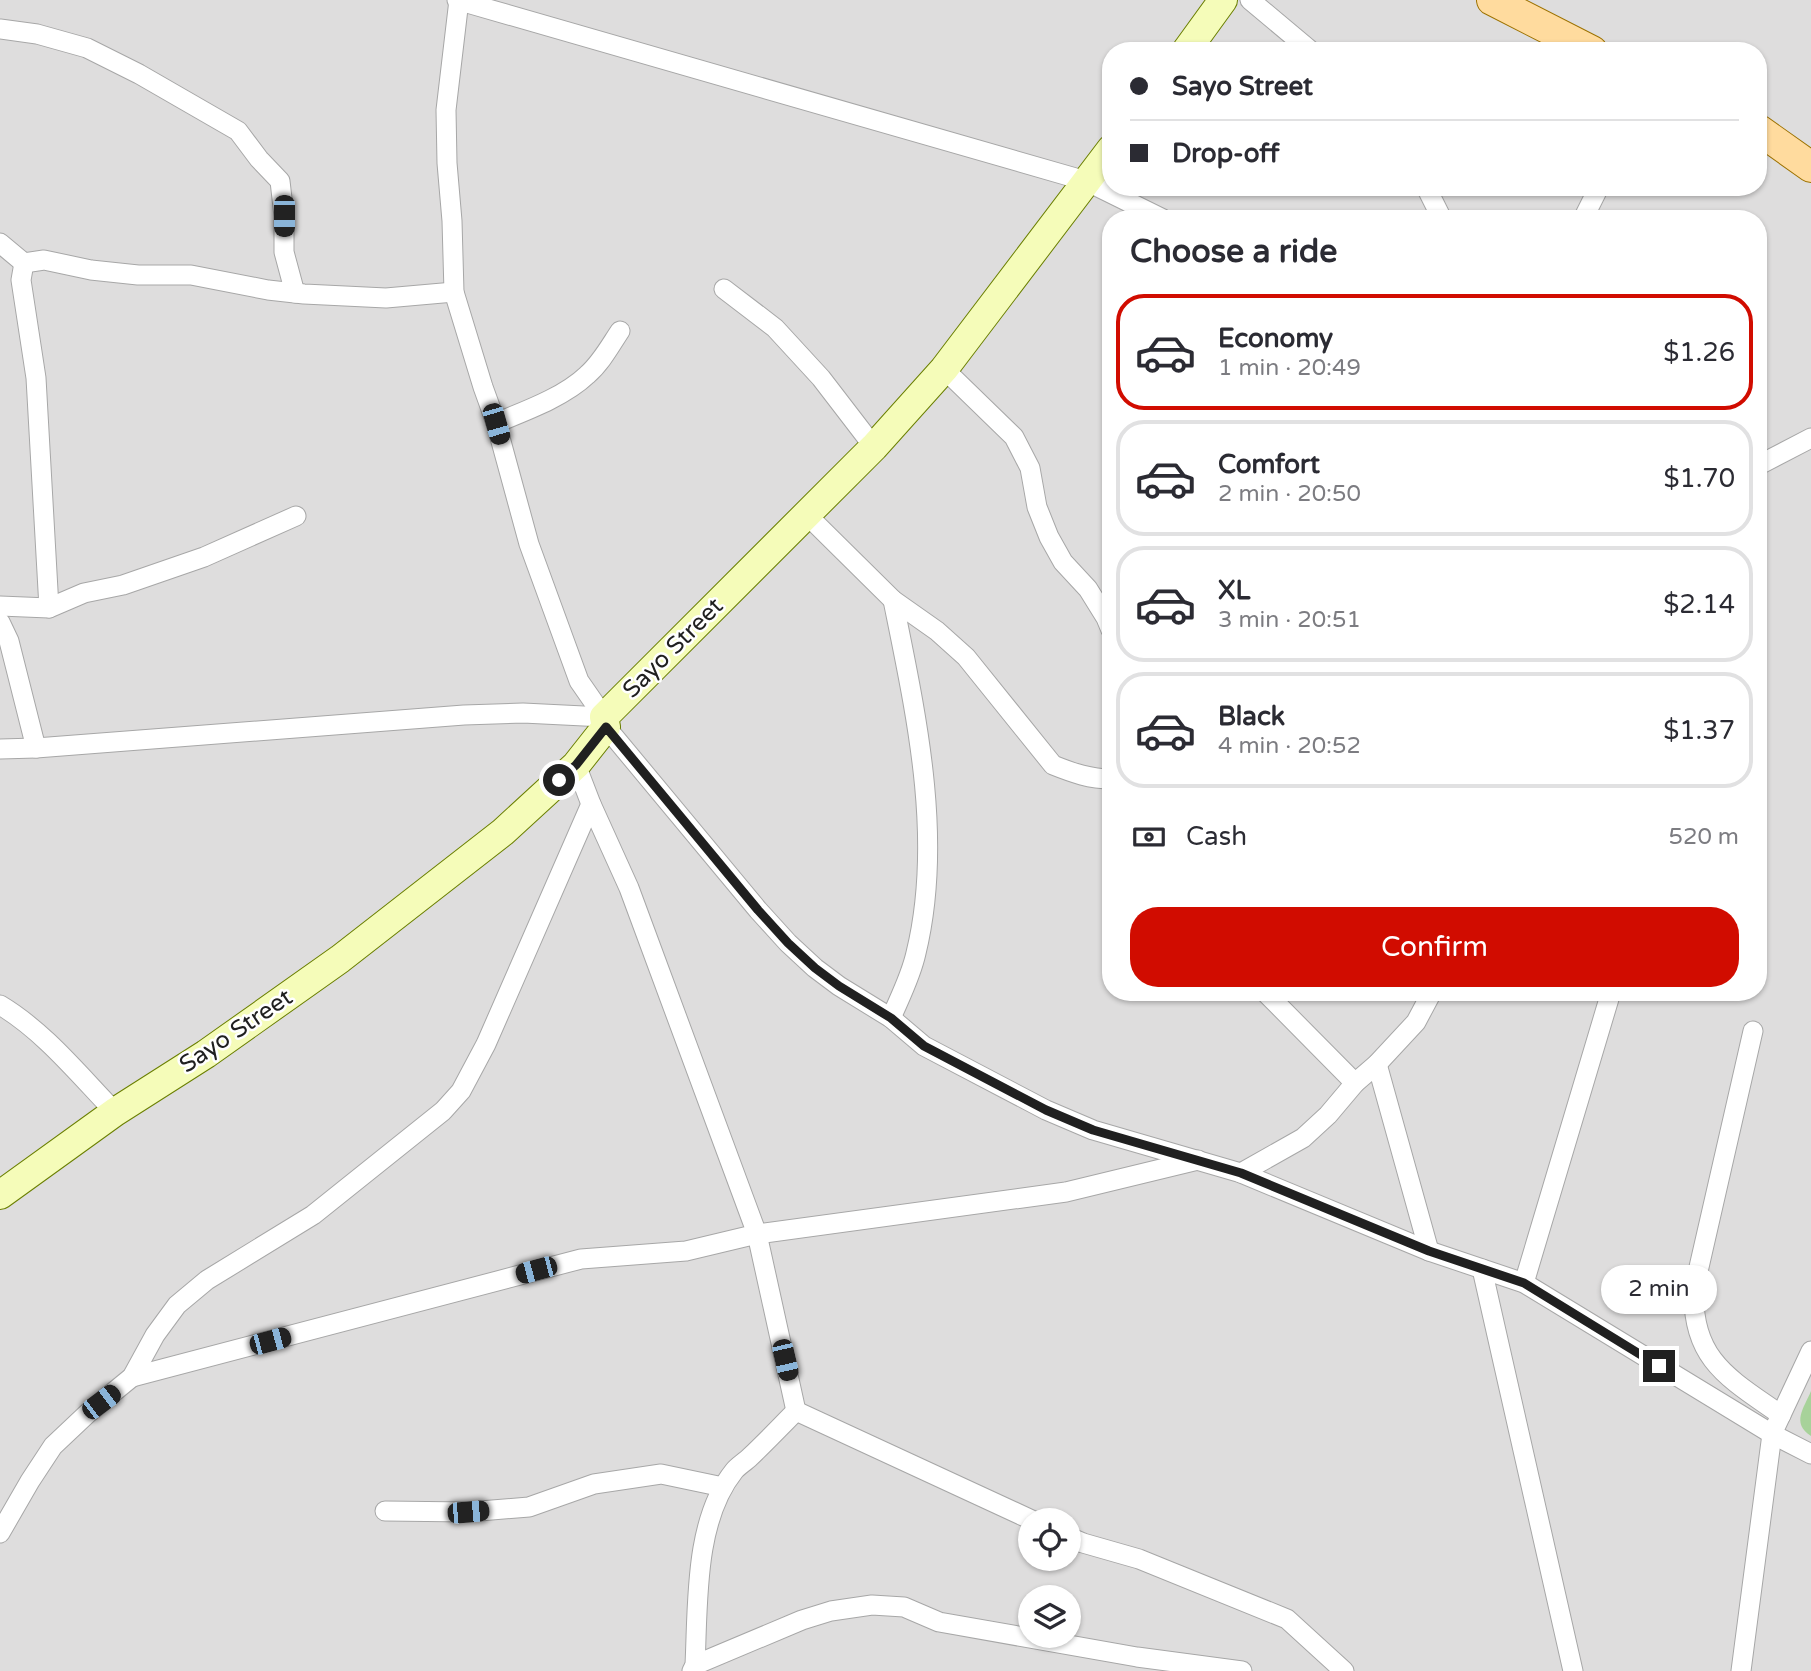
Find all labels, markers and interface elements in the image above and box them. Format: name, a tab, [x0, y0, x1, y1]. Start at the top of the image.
text: Sayo Street	[1172, 71, 1313, 102]
text: Drop-off	[1172, 138, 1279, 169]
car	[274, 195, 295, 237]
text: Choose a ride	[1130, 233, 1337, 271]
icon: car	[1134, 321, 1197, 384]
text: Economy	[1218, 323, 1333, 354]
text: $1.26	[1663, 337, 1735, 368]
text: 1 min · 20:49	[1218, 354, 1361, 382]
car	[481, 401, 512, 447]
icon: car	[1134, 447, 1197, 510]
text: Comfort	[1218, 449, 1320, 480]
text: $1.70	[1663, 463, 1735, 494]
text: 2 min · 20:50	[1218, 480, 1361, 508]
icon: car	[1134, 573, 1197, 636]
text: XL	[1218, 575, 1250, 606]
text: $2.14	[1663, 589, 1735, 620]
street label: Sayo Street	[617, 592, 729, 704]
text: 3 min · 20:51	[1218, 606, 1361, 634]
icon: car	[1134, 699, 1197, 762]
text: Black	[1218, 701, 1285, 732]
text: $1.37	[1663, 715, 1735, 746]
text: 4 min · 20:52	[1218, 732, 1361, 760]
route start	[543, 764, 575, 796]
icon: cash	[1130, 818, 1168, 856]
text: Cash	[1186, 821, 1247, 852]
text: 520 m	[1669, 823, 1739, 851]
button: Confirm	[1130, 907, 1739, 987]
street label: Sayo Street	[174, 983, 298, 1079]
car	[513, 1254, 560, 1286]
callout: 2 min	[1601, 1264, 1717, 1314]
text: 2 min	[1628, 1275, 1690, 1303]
car	[247, 1325, 294, 1357]
car	[771, 1337, 800, 1383]
route end	[1643, 1350, 1675, 1382]
car	[78, 1381, 125, 1423]
car	[447, 1500, 490, 1524]
map controls	[1018, 1508, 1081, 1648]
button: locate	[1018, 1508, 1081, 1571]
button: layers	[1018, 1585, 1081, 1648]

